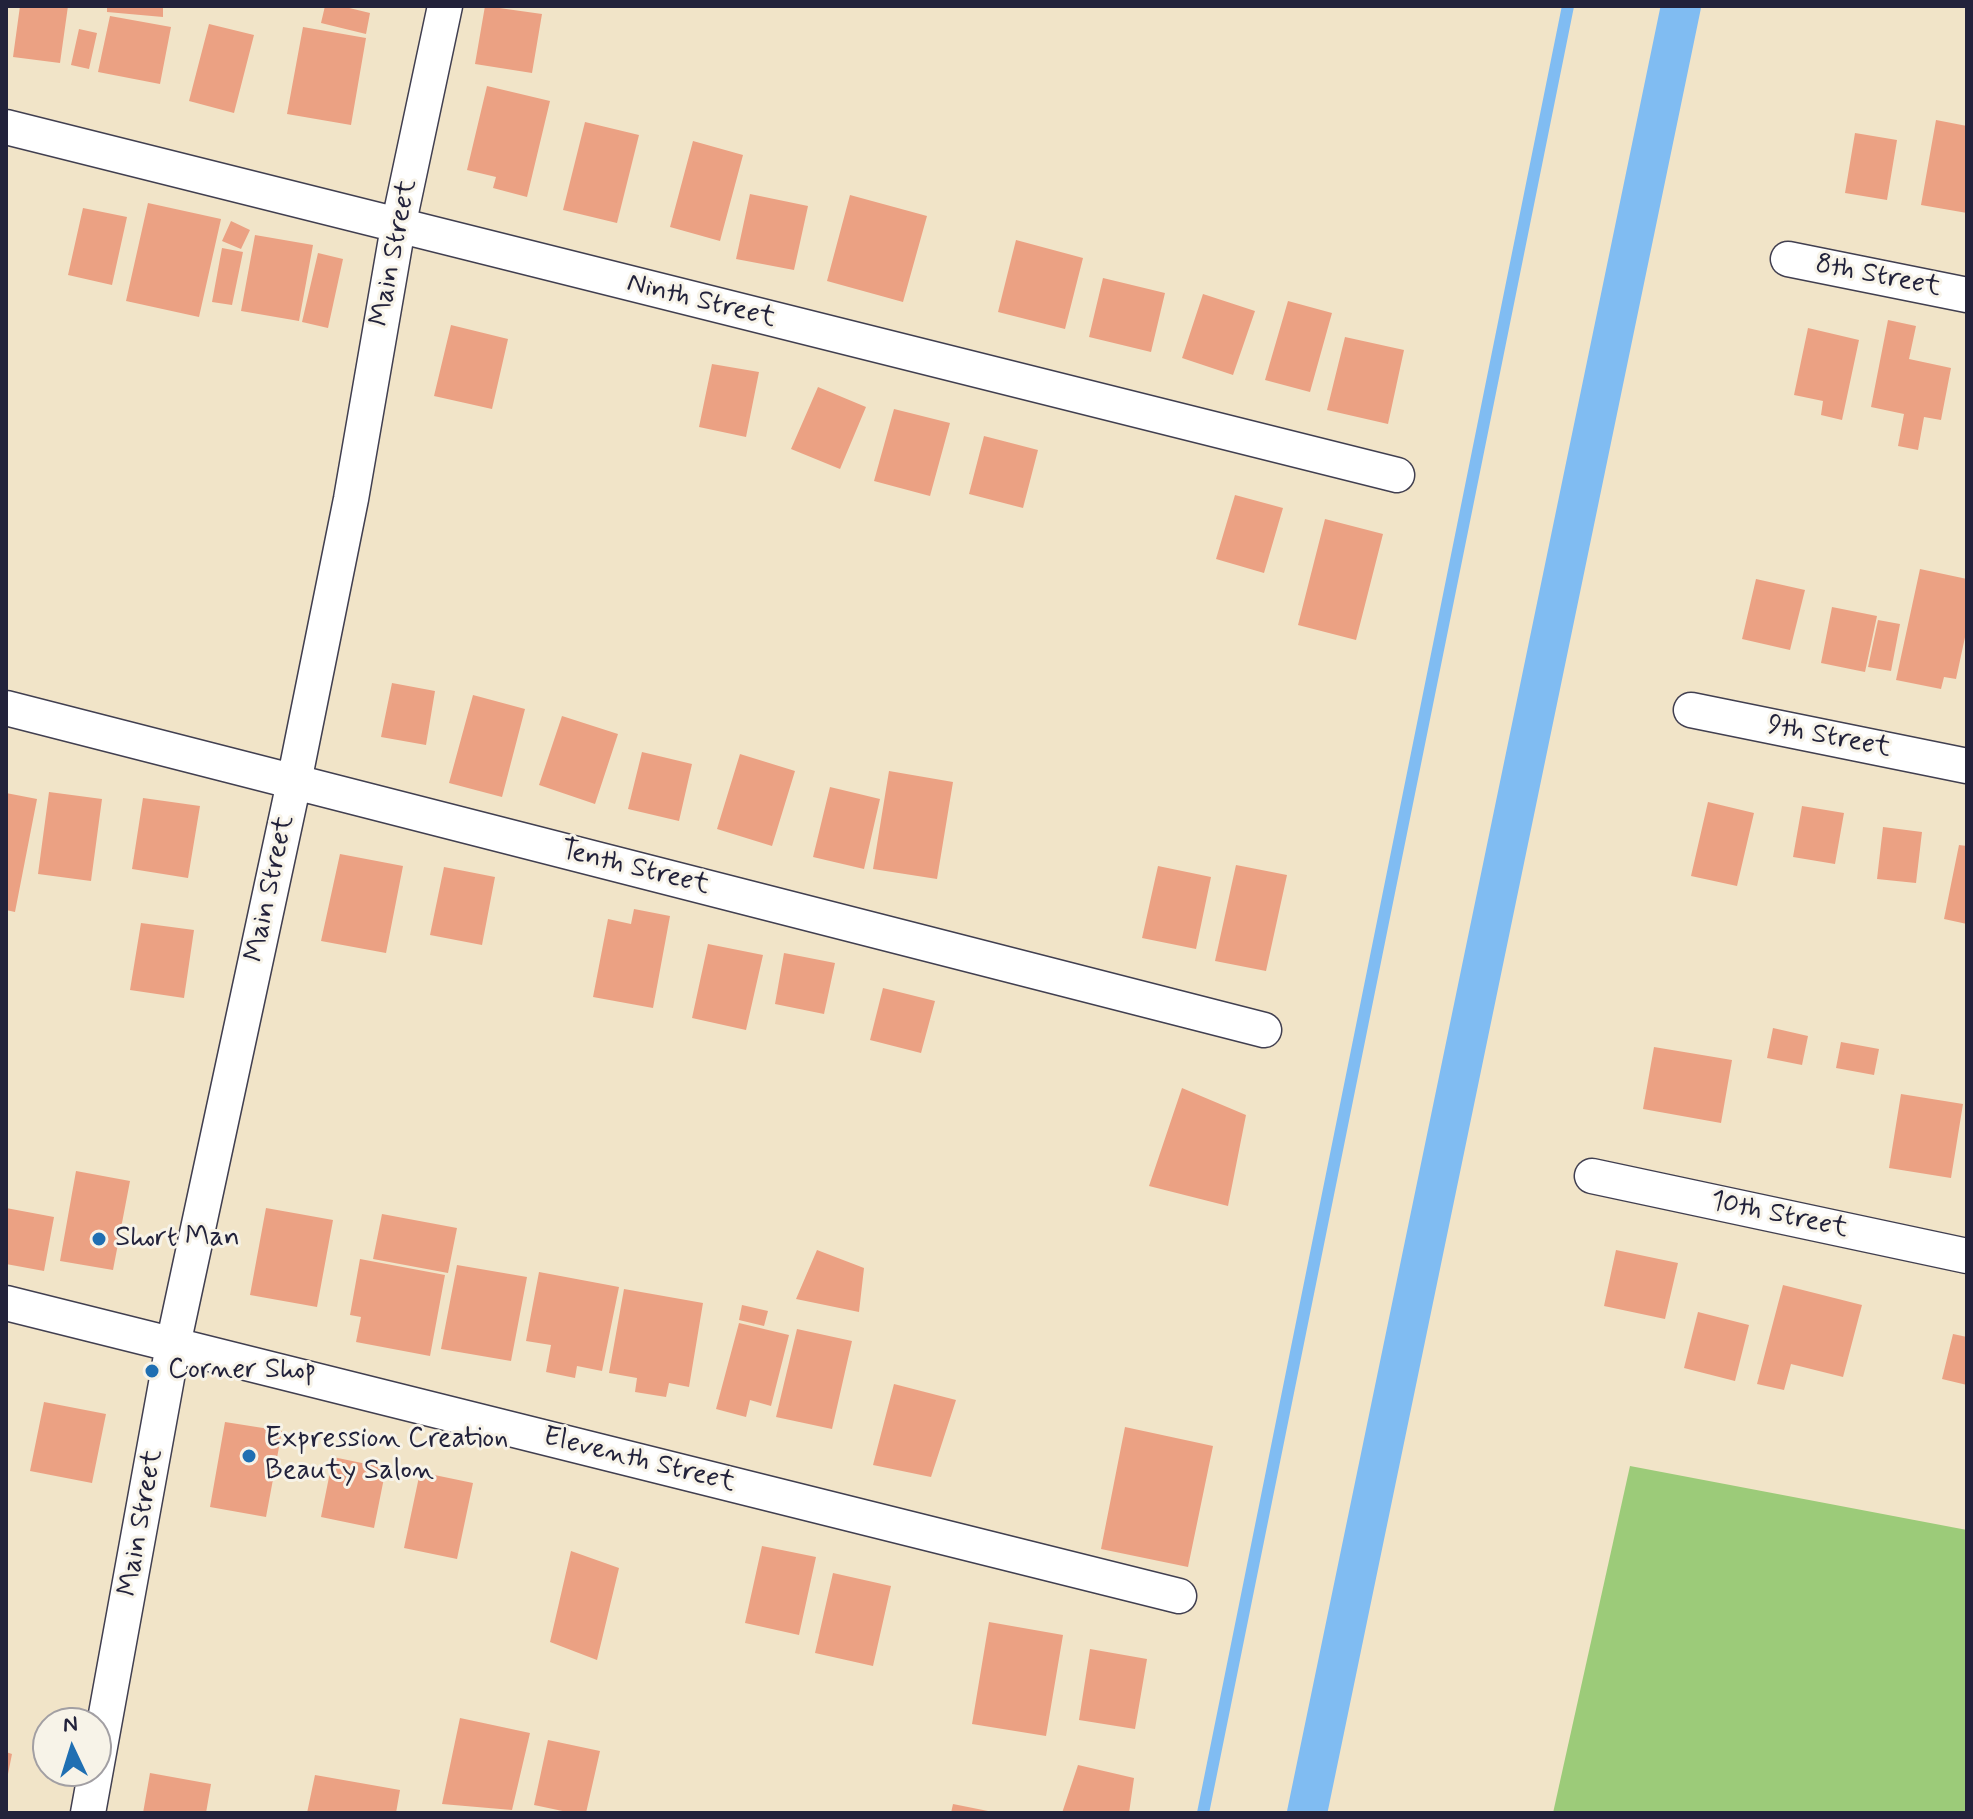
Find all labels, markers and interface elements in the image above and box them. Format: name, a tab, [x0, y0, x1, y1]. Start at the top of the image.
street label: Main Street	[364, 177, 426, 329]
street label: 8th Street	[1812, 248, 1944, 306]
street label: Ninth Street	[623, 267, 779, 337]
street label: 9th Street	[1764, 710, 1894, 766]
street label: Main Street	[239, 813, 303, 965]
street label: Tenth Street	[557, 834, 713, 904]
street label: 10th Street	[1707, 1185, 1851, 1247]
place label: Short Man	[115, 1222, 240, 1256]
marker: Short Man	[90, 1230, 108, 1248]
place label: Corner Shop	[168, 1354, 316, 1388]
marker: Corner Shop	[143, 1362, 161, 1380]
street label: Eleventh Street	[539, 1421, 739, 1501]
place label: Expression Creation Beauty Salon	[265, 1423, 508, 1489]
street label: Main Street	[113, 1447, 171, 1599]
marker: Expression Creation Beauty Salon	[240, 1447, 258, 1465]
north arrow	[32, 1707, 112, 1787]
text: N	[62, 1711, 79, 1740]

